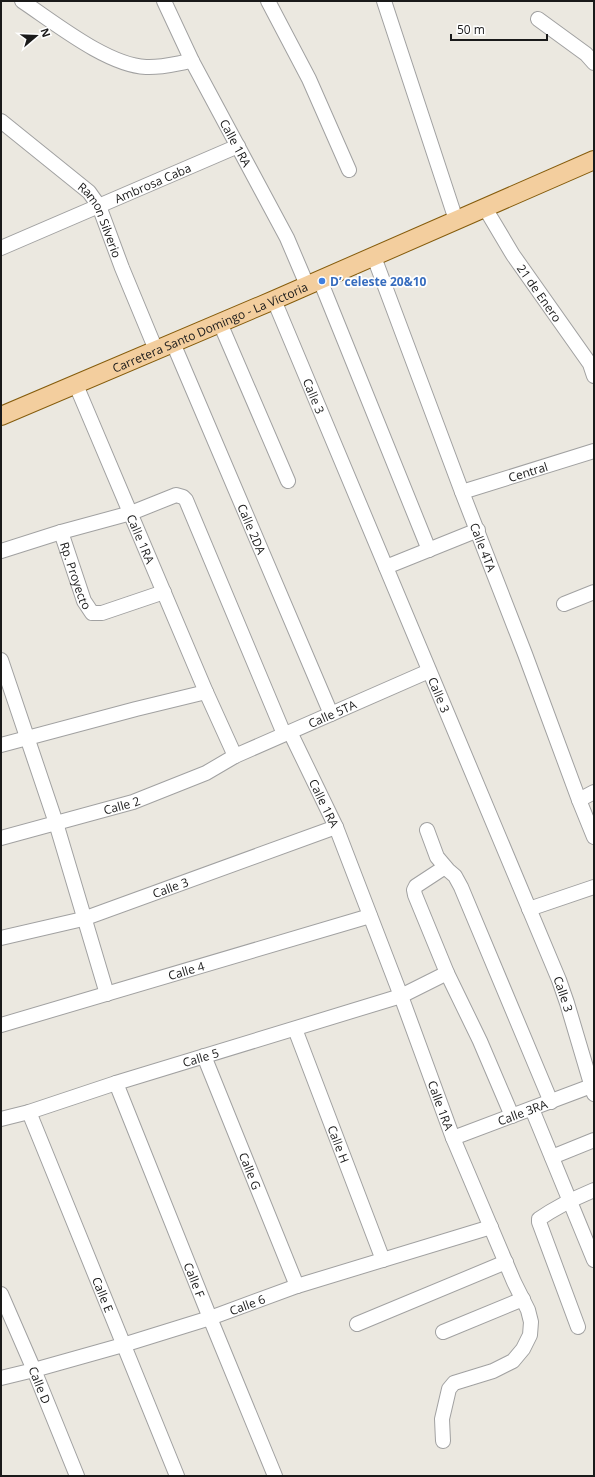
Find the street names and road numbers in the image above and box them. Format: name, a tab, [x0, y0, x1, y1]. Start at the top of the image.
street label: Calle 1RA	[216, 116, 256, 170]
street label: Ambrosa Caba	[112, 159, 194, 207]
street label: Ramon Silverio	[74, 178, 126, 260]
street label: 21 de Enero	[513, 261, 566, 325]
street label: Carretera Santo Domingo - La Victoria	[109, 278, 310, 376]
street label: Calle 3	[299, 376, 329, 416]
street label: Central	[506, 457, 550, 486]
street label: Calle 2DA	[234, 501, 271, 557]
street label: Calle 1RA	[123, 512, 159, 566]
street label: Calle 4TA	[466, 520, 501, 574]
street label: Rp. Proyecto	[56, 540, 96, 613]
street label: Calle 3	[424, 674, 454, 715]
street label: Calle 5TA	[305, 695, 359, 732]
street label: Calle 1RA	[305, 776, 344, 831]
street label: Calle 2	[101, 792, 142, 818]
street label: Calle 3	[150, 873, 191, 902]
street label: Calle 4	[166, 957, 206, 984]
street label: Calle 3	[550, 973, 578, 1014]
street label: Calle 5	[180, 1044, 221, 1071]
street label: Calle 1RA	[424, 1078, 458, 1133]
street label: Calle 3RA	[495, 1095, 550, 1129]
street label: Calle H	[324, 1123, 354, 1165]
street label: Calle G	[235, 1150, 266, 1192]
street label: Calle F	[180, 1260, 209, 1300]
street label: Calle E	[88, 1274, 118, 1315]
street label: Calle 6	[227, 1290, 268, 1319]
street label: Calle D	[25, 1364, 55, 1406]

